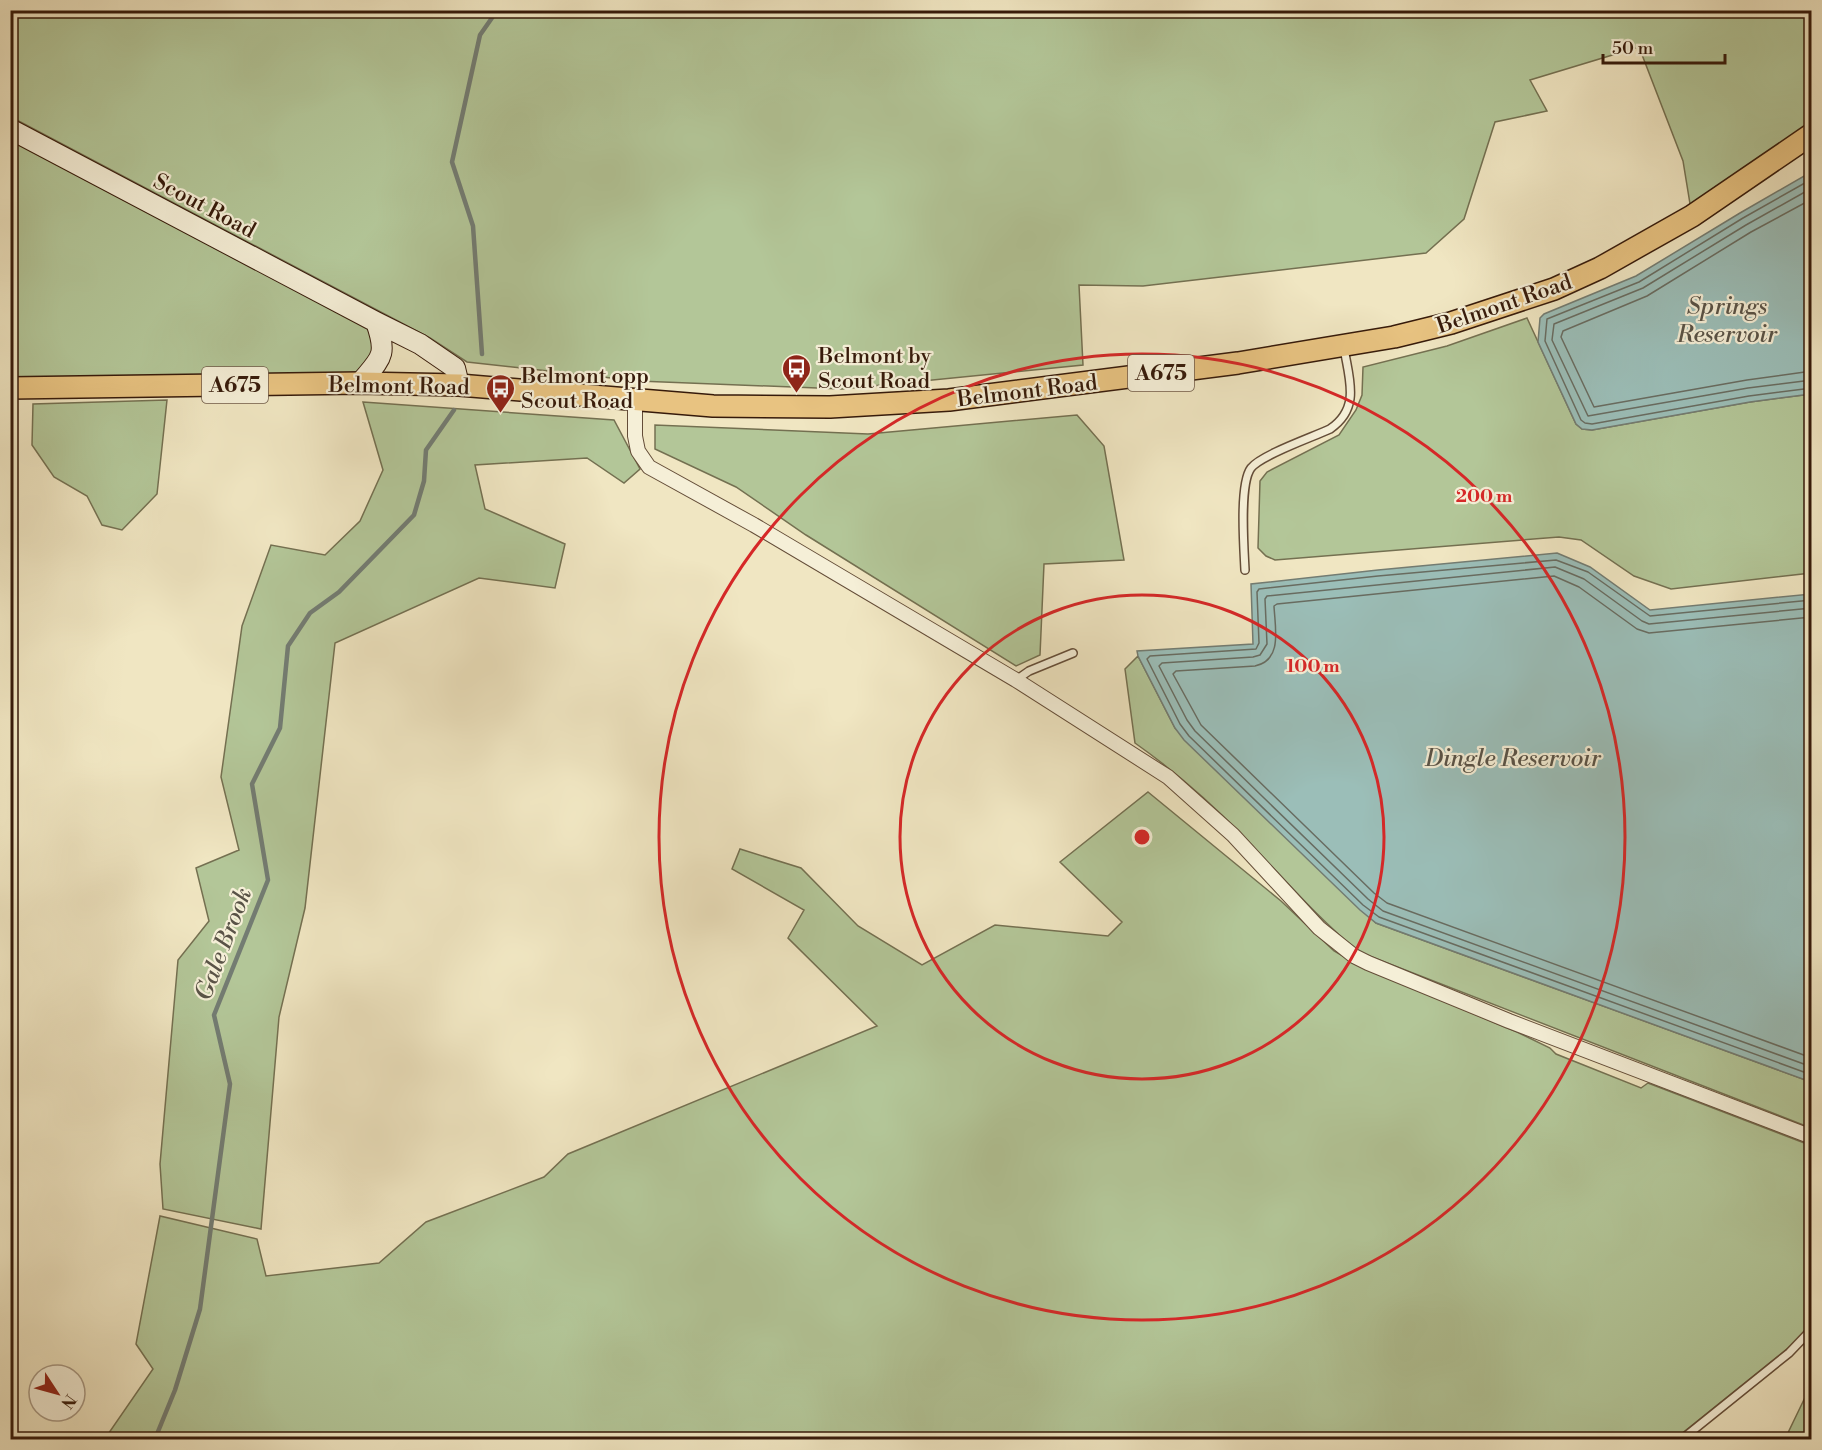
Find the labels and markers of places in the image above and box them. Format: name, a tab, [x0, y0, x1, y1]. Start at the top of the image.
place label: Belmont by Scout Road	[817, 343, 931, 395]
bus stop icon: Belmont by Scout Road	[781, 352, 813, 394]
place label: Belmont opp Scout Road	[520, 363, 649, 415]
bus stop icon: Belmont opp Scout Road	[484, 372, 516, 414]
centre of rings	[1132, 827, 1152, 847]

